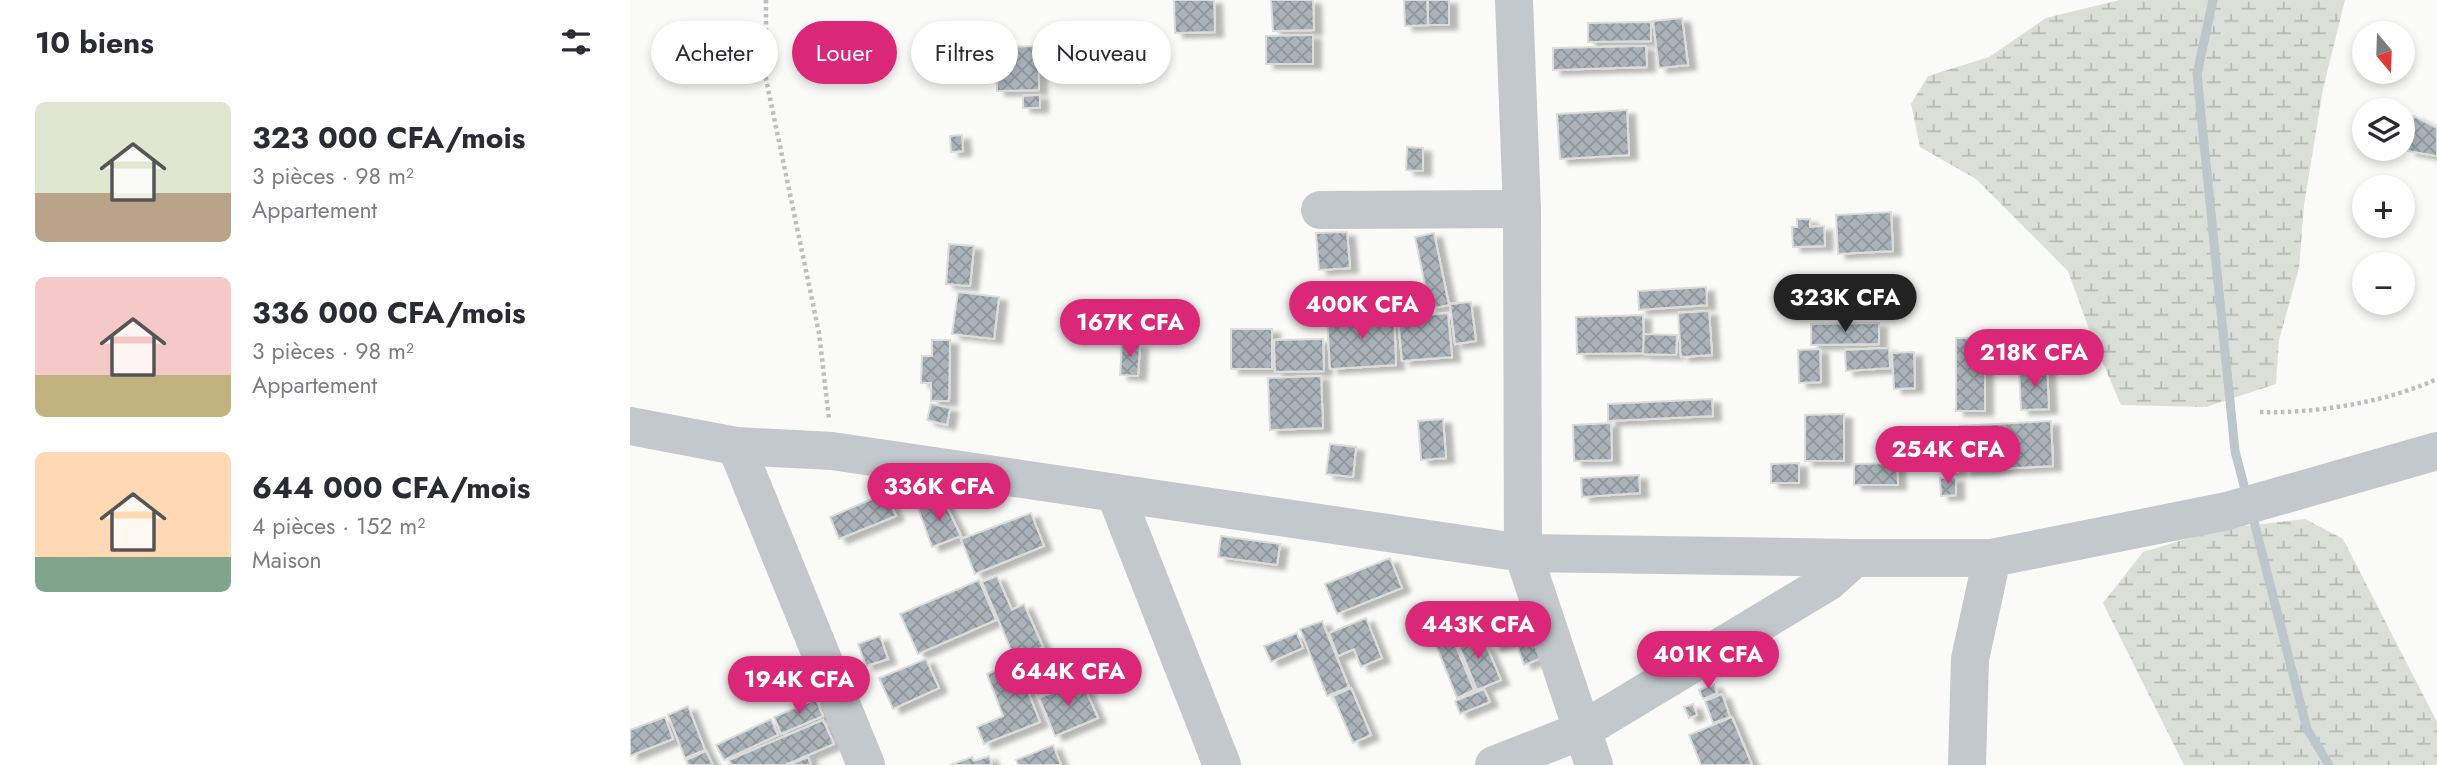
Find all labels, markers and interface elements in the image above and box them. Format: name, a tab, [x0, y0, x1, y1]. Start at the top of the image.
text: 10 biens	[35, 21, 154, 64]
chip: Acheter	[651, 21, 778, 84]
chip: Louer	[792, 21, 897, 84]
chip: Filtres	[911, 21, 1018, 84]
chip: Nouveau	[1032, 21, 1171, 84]
north arrow	[2352, 21, 2415, 84]
map controls	[2352, 21, 2415, 315]
icon: filters	[557, 23, 595, 61]
button: layers	[2352, 98, 2415, 161]
text: 323 000 CFA/mois	[252, 116, 525, 159]
icon: home	[91, 130, 175, 214]
text: 3 pièces · 98 m²	[252, 159, 414, 193]
button: +	[2352, 175, 2415, 238]
text: Appartement	[252, 193, 377, 227]
button: −	[2352, 252, 2415, 315]
pin: 323K CFA	[1773, 274, 1917, 334]
text: 323K CFA	[1790, 280, 1900, 314]
pin: 400K CFA	[1290, 282, 1434, 341]
text: 400K CFA	[1305, 287, 1419, 321]
text: 336 000 CFA/mois	[252, 291, 526, 334]
pin: 167K CFA	[1058, 300, 1202, 359]
icon: home	[91, 305, 175, 389]
text: 167K CFA	[1076, 305, 1184, 339]
pin: 218K CFA	[1962, 330, 2106, 389]
text: 3 pièces · 98 m²	[252, 334, 414, 368]
text: 218K CFA	[1980, 335, 2088, 369]
text: Appartement	[252, 368, 377, 402]
pin: 254K CFA	[1876, 426, 2020, 486]
text: 254K CFA	[1891, 432, 2005, 466]
pin: 336K CFA	[867, 463, 1011, 523]
text: 644 000 CFA/mois	[252, 466, 530, 509]
text: 336K CFA	[883, 469, 995, 503]
icon: home	[91, 480, 175, 564]
text: 4 pièces · 152 m²	[252, 509, 425, 543]
text: Maison	[252, 543, 322, 577]
pin: 443K CFA	[1406, 602, 1550, 661]
text: 443K CFA	[1421, 607, 1535, 641]
pin: 401K CFA	[1636, 632, 1780, 691]
text: 401K CFA	[1653, 637, 1763, 671]
pin: 644K CFA	[996, 648, 1140, 708]
text: 644K CFA	[1011, 654, 1125, 688]
pin: 194K CFA	[727, 656, 871, 716]
text: 194K CFA	[744, 662, 854, 696]

